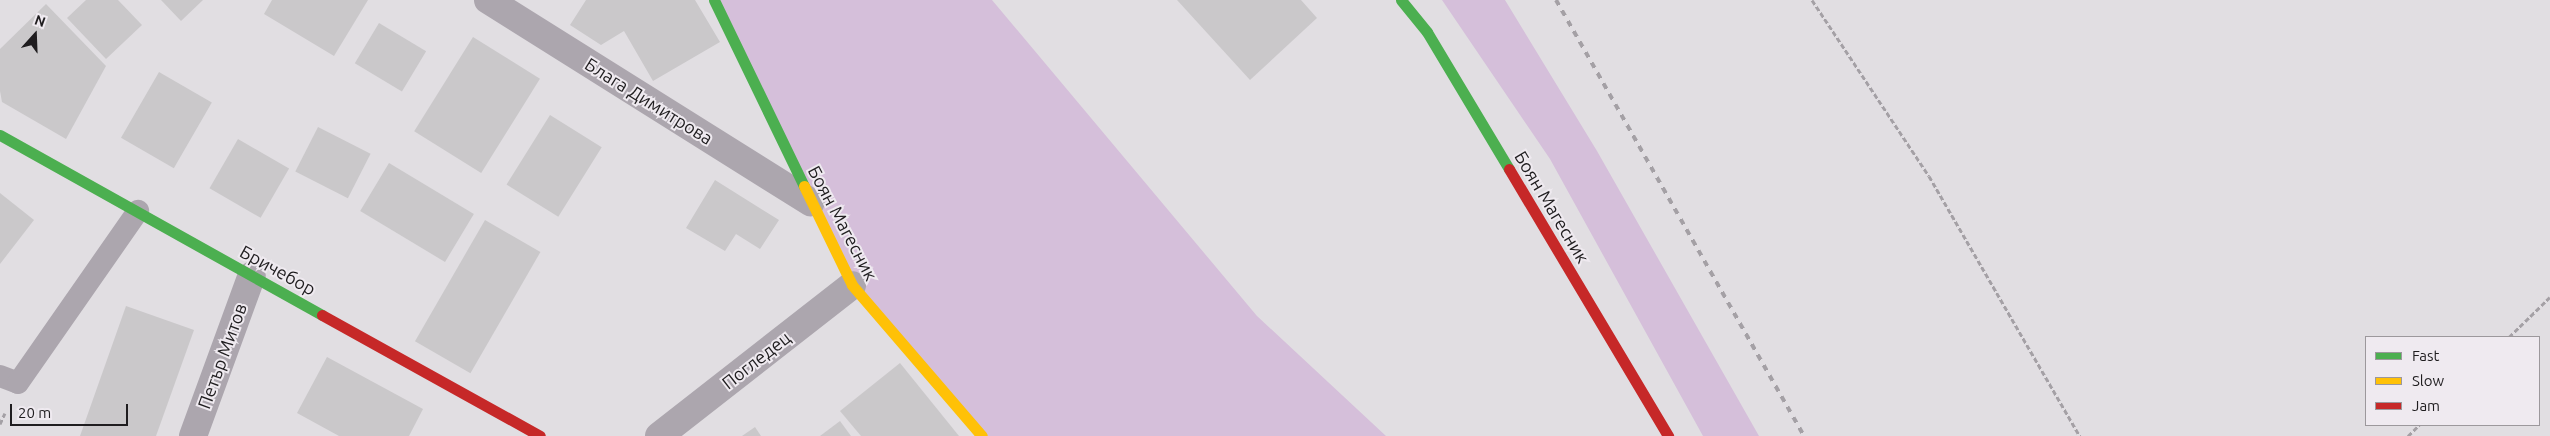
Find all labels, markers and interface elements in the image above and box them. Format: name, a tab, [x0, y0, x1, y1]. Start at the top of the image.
north arrow	[10, 10, 60, 60]
text: N	[32, 12, 48, 30]
street label: Блага Димитрова	[581, 53, 717, 149]
street label: Боян Магесник	[1510, 147, 1594, 267]
street label: Боян Магесник	[804, 162, 882, 284]
street label: Бричебор	[236, 240, 320, 300]
street label: Петър Митов	[193, 300, 251, 412]
street label: Погледец	[717, 327, 795, 393]
legend	[2365, 336, 2540, 426]
text: Fast	[2412, 347, 2439, 364]
text: Slow	[2412, 372, 2444, 389]
scale bar	[12, 394, 130, 426]
text: Jam	[2412, 397, 2440, 414]
text: 20 m	[18, 404, 51, 421]

